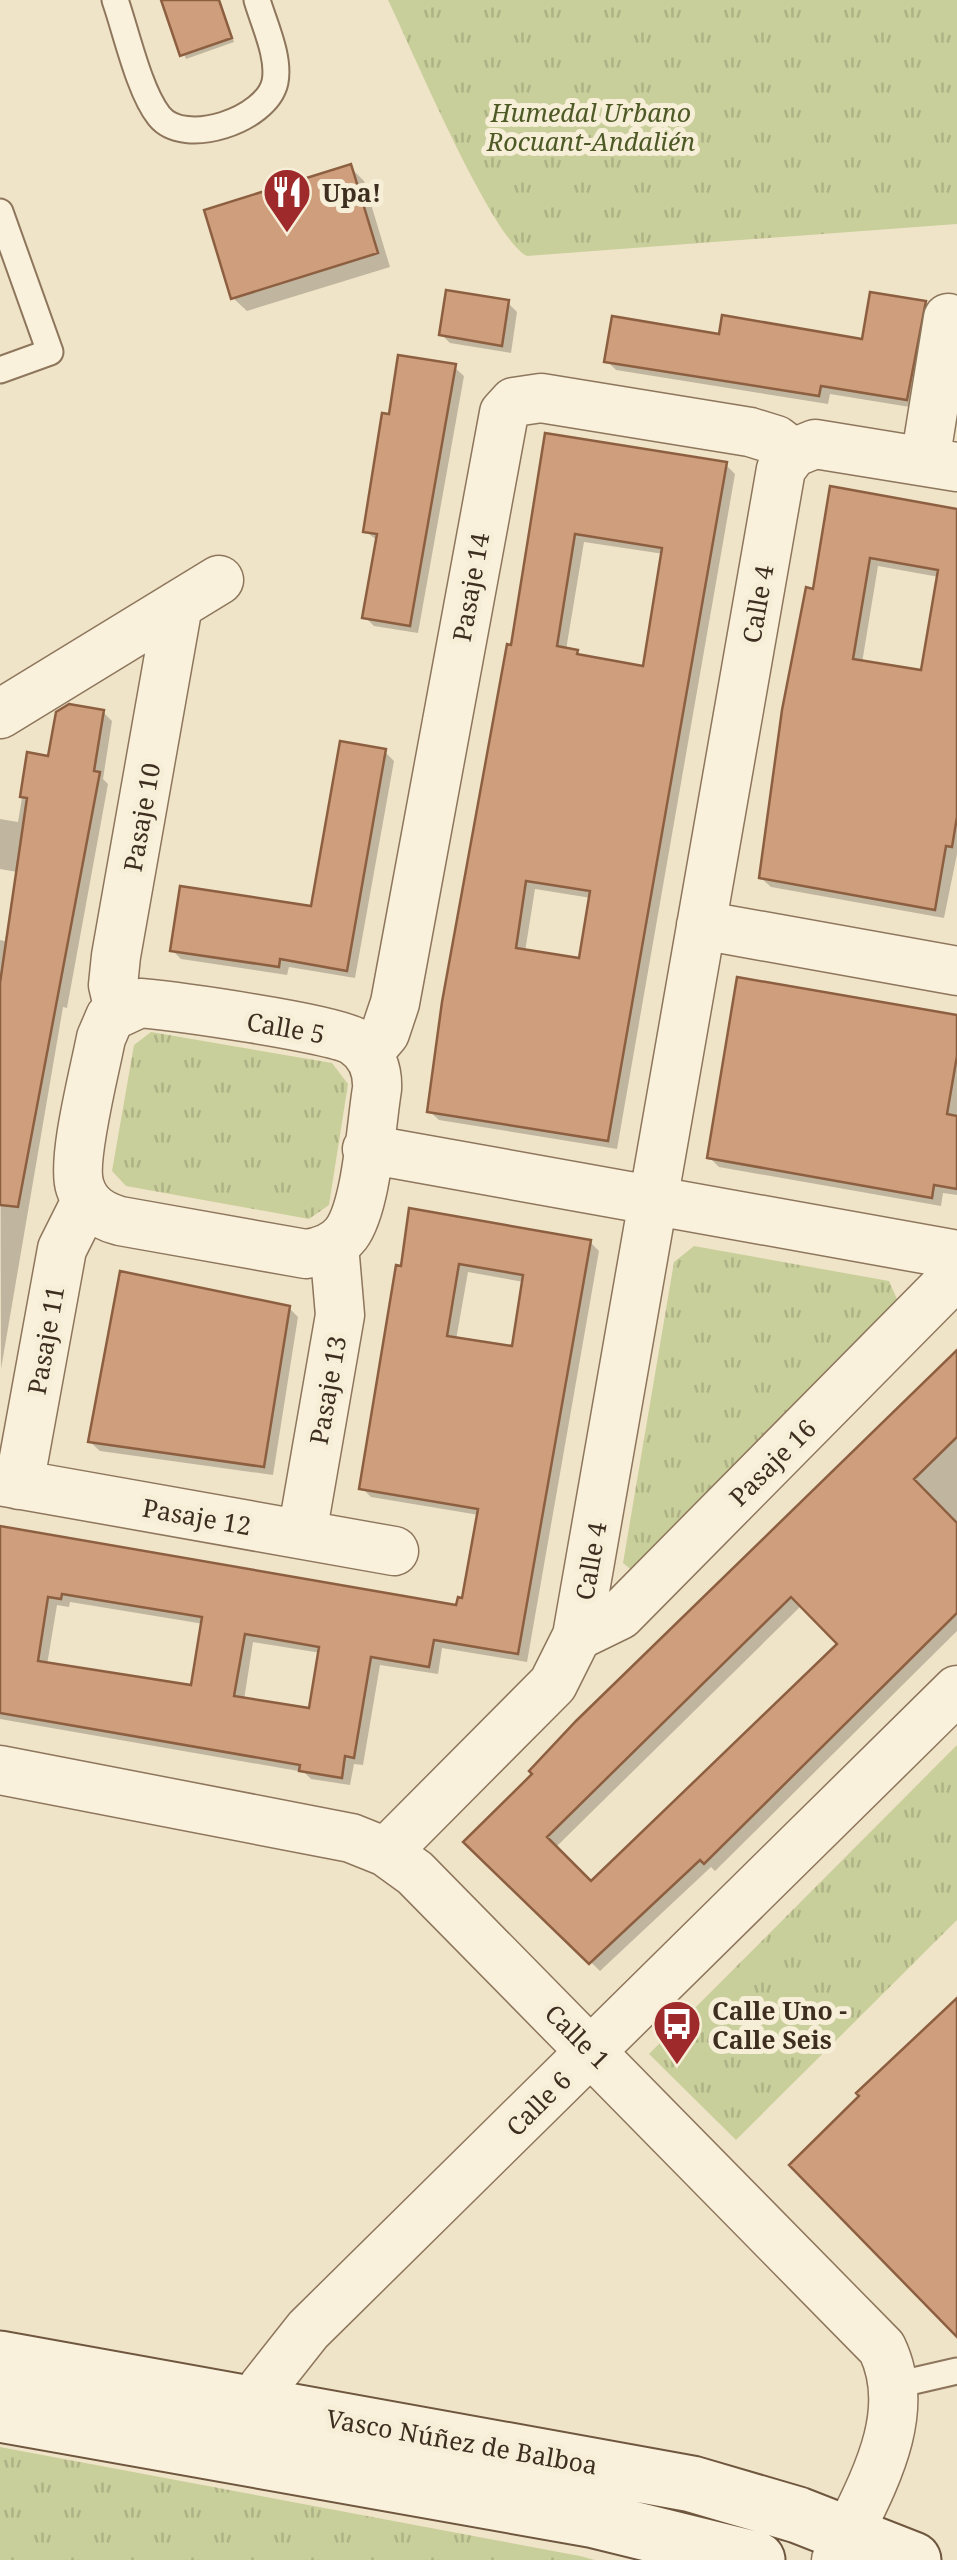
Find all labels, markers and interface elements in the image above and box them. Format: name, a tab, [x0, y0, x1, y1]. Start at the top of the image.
park label: Humedal Urbano Rocuant-Andalién	[486, 95, 695, 158]
restaurant icon: Upa!	[261, 166, 313, 234]
place label: Upa!	[322, 175, 381, 209]
street label: Pasaje 14	[444, 530, 496, 644]
street label: Calle 4	[733, 562, 781, 646]
street label: Pasaje 10	[115, 760, 167, 874]
street label: Calle 5	[244, 1003, 328, 1051]
street label: Pasaje 11	[19, 1283, 71, 1397]
street label: Pasaje 13	[301, 1333, 353, 1447]
street label: Pasaje 16	[721, 1411, 823, 1513]
street label: Pasaje 12	[140, 1490, 254, 1542]
street label: Calle 4	[566, 1519, 614, 1603]
place label: Calle Uno - Calle Seis	[712, 1993, 847, 2056]
street label: Calle 1	[538, 1996, 618, 2076]
bus stop icon: Calle Uno - Calle Seis	[651, 1998, 703, 2066]
street label: Calle 6	[498, 2063, 578, 2143]
street label: Vasco Núñez de Balboa	[324, 2400, 600, 2482]

